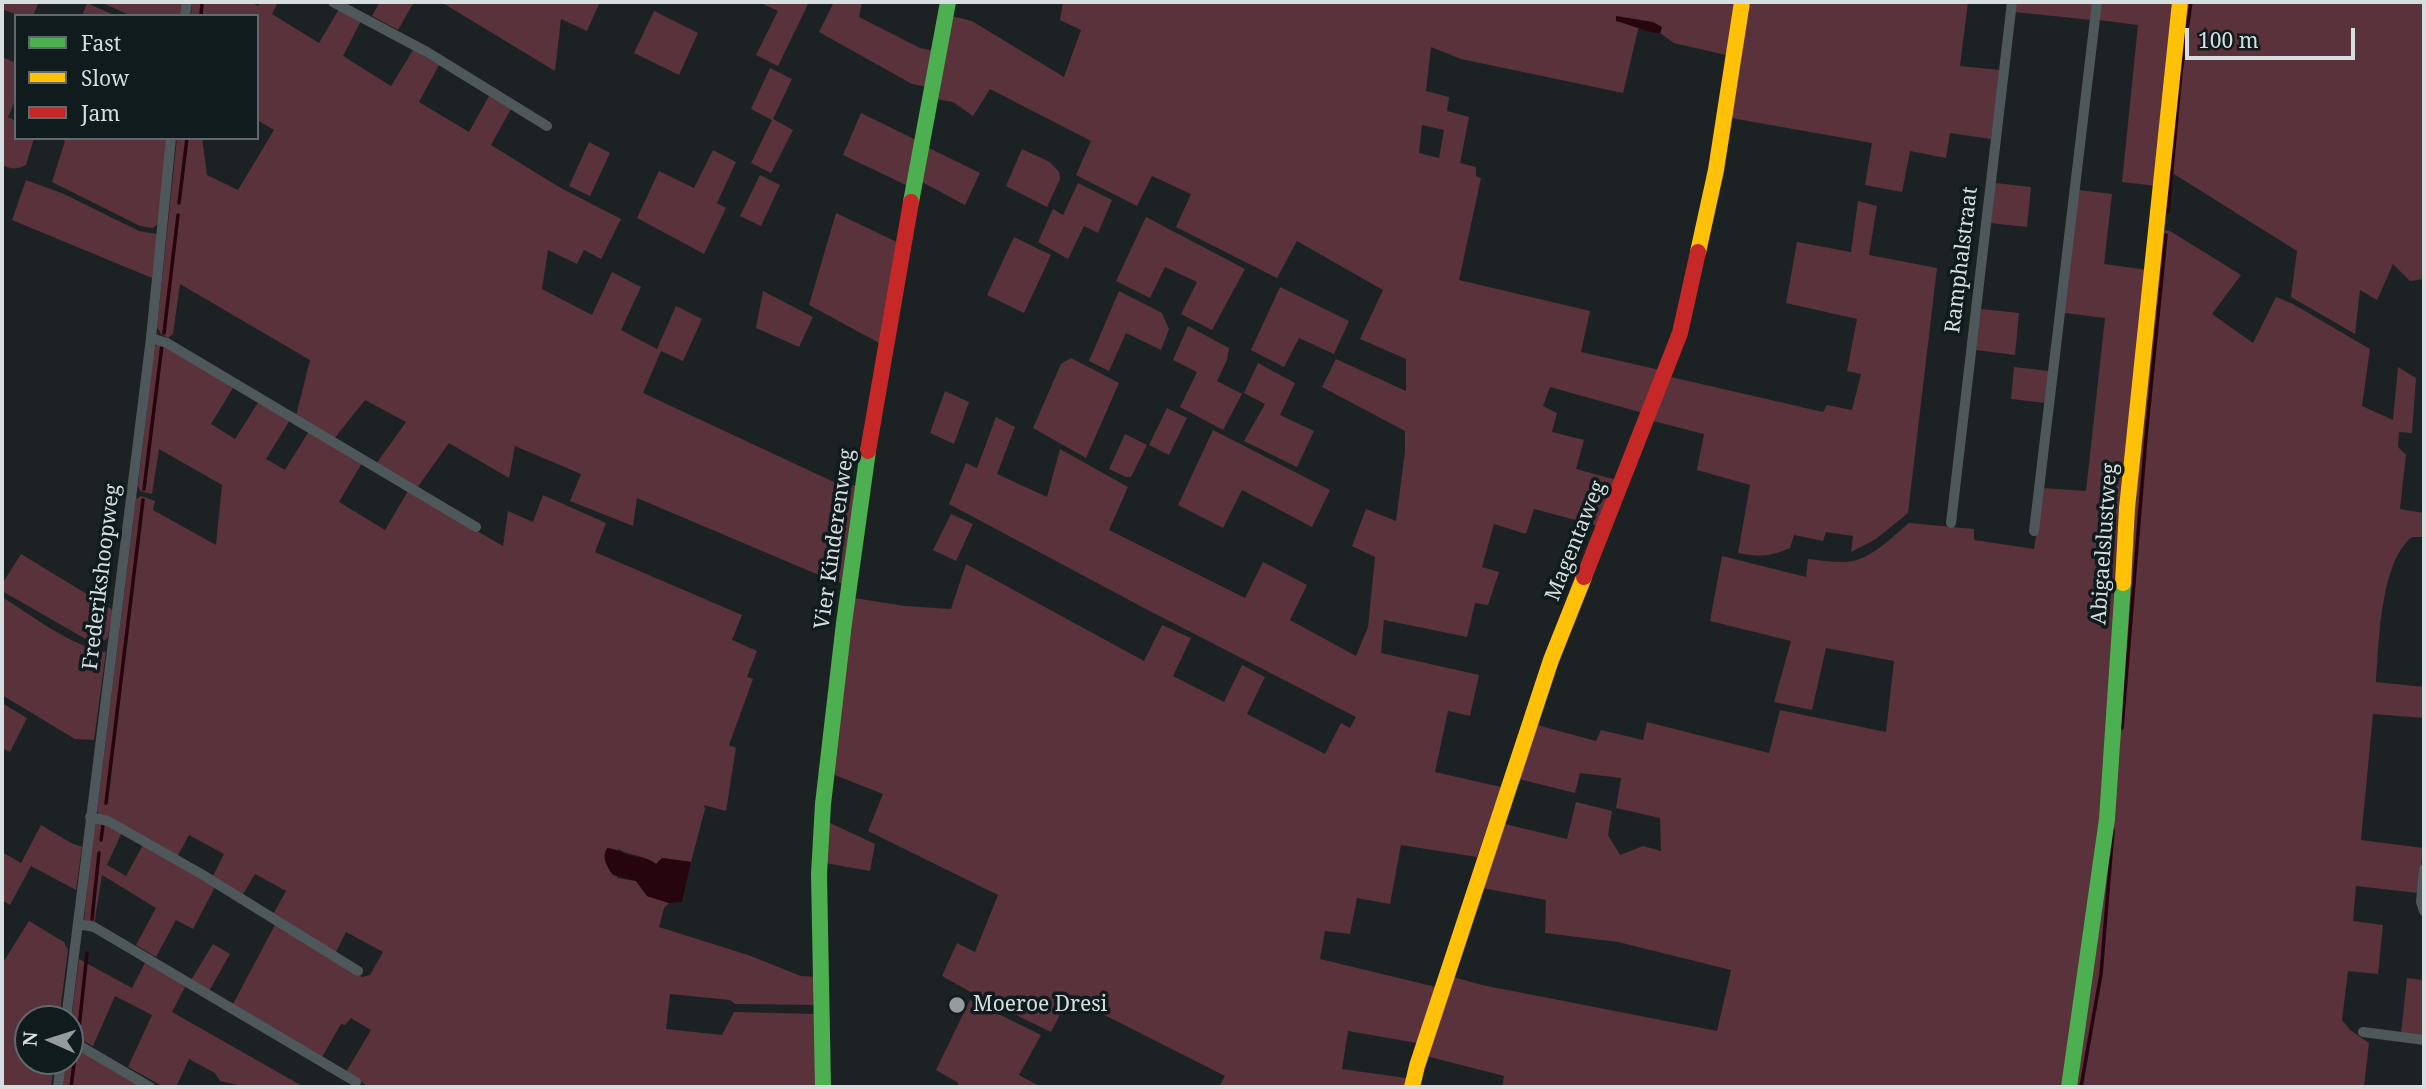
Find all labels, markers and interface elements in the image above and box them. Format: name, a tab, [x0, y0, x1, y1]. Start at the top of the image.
legend	[14, 14, 259, 140]
scale bar	[2188, 14, 2358, 58]
text: 100 m	[2198, 26, 2259, 54]
text: Fast	[81, 29, 121, 57]
text: Slow	[81, 64, 129, 92]
text: Jam	[81, 99, 120, 127]
street label: Ramphalstraat	[1941, 185, 1983, 335]
street label: Vier Kinderenweg	[810, 447, 860, 631]
street label: Abigaelslustweg	[2087, 462, 2123, 626]
street label: Magentaweg	[1540, 477, 1612, 605]
street label: Frederikshoopweg	[78, 483, 126, 671]
place label: Moeroe Dresi	[973, 992, 1107, 1018]
marker: Moeroe Dresi	[947, 995, 967, 1015]
north arrow	[14, 1005, 84, 1075]
text: N	[17, 1031, 43, 1047]

